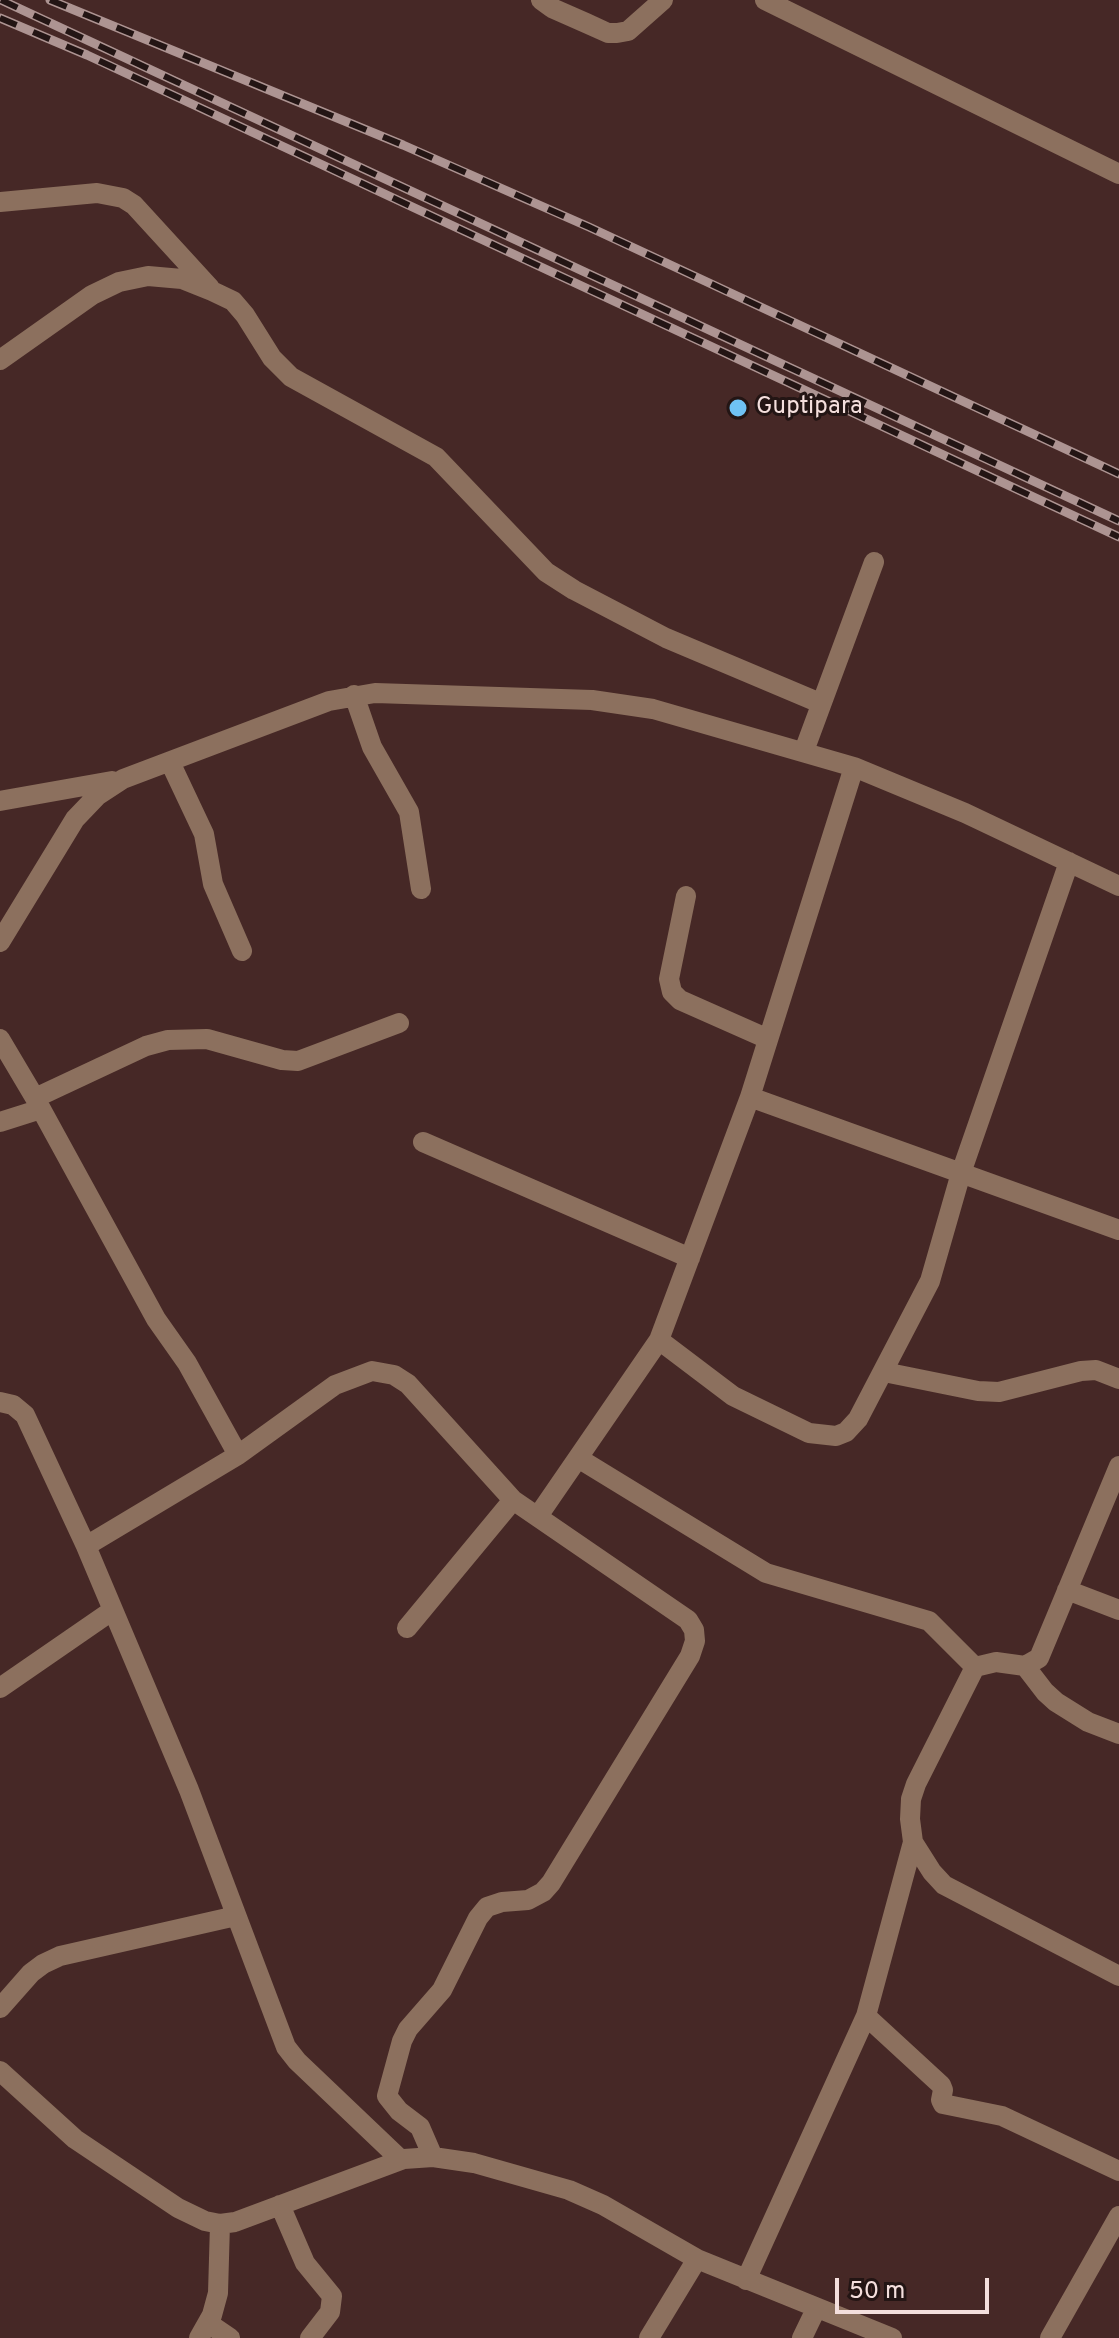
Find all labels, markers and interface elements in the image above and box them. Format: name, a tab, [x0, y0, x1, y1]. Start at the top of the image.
place label: Guptipara	[756, 394, 863, 422]
marker: Guptipara	[727, 397, 749, 419]
scale bar	[839, 2262, 993, 2312]
text: 50 m	[849, 2277, 905, 2307]

